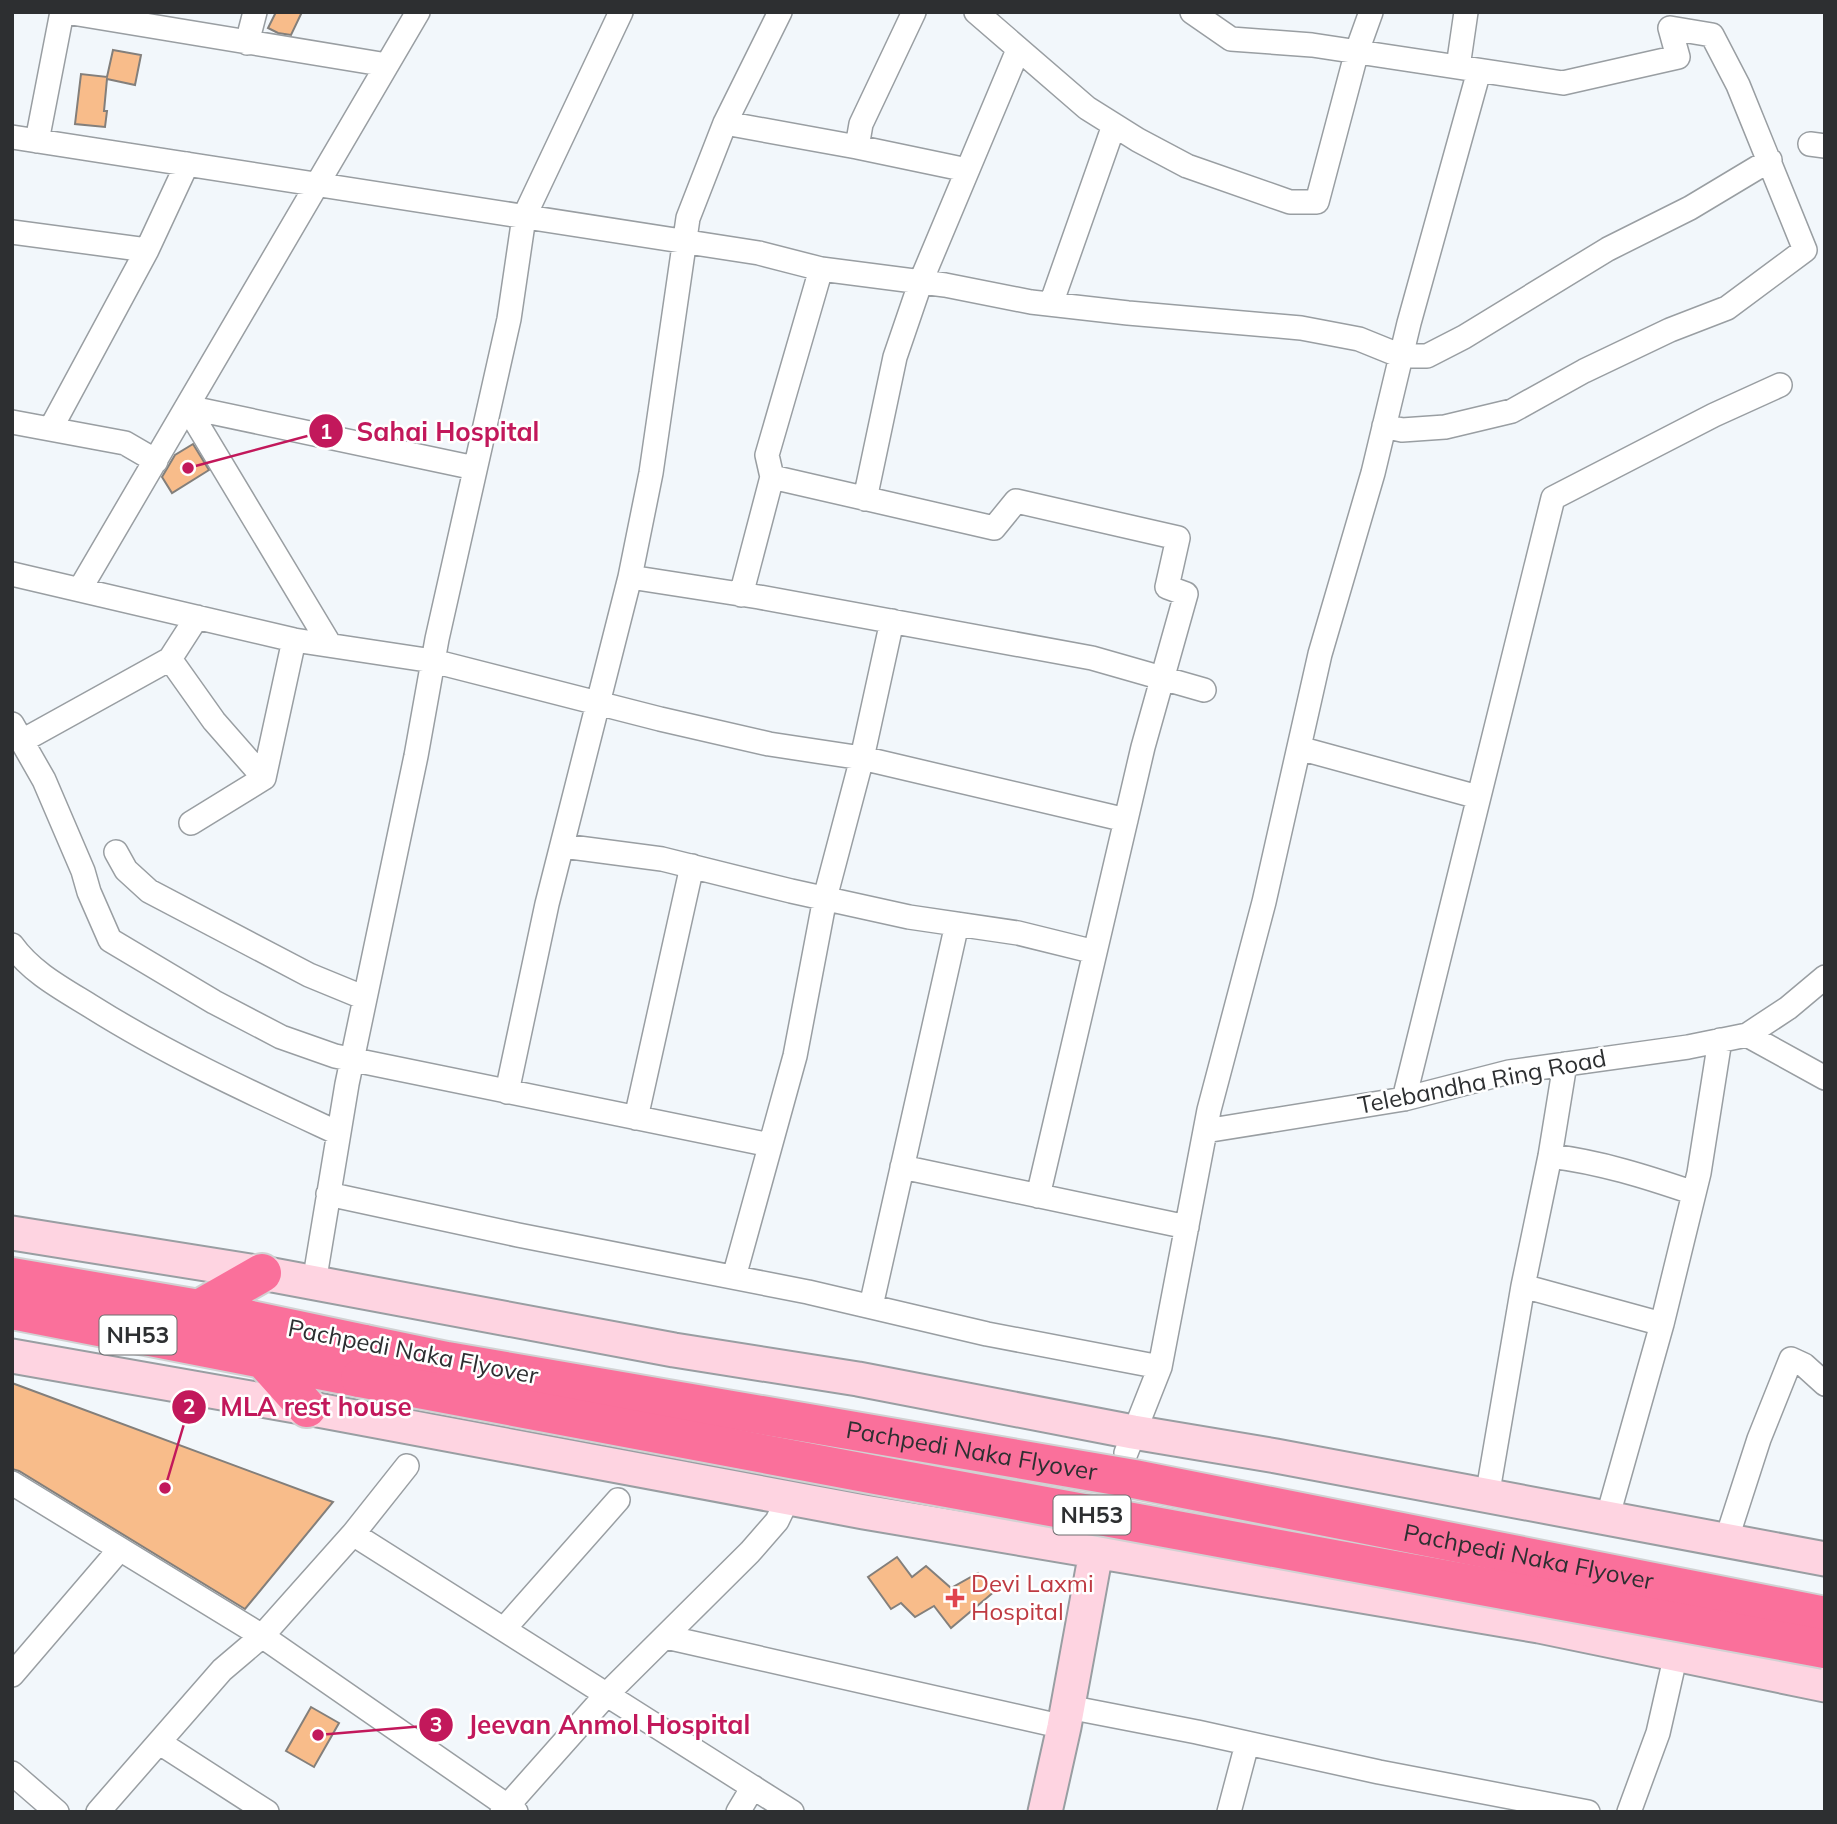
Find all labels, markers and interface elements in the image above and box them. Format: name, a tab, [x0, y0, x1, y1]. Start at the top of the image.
callout: Sahai Hospital	[308, 408, 554, 455]
text: Sahai Hospital	[357, 415, 539, 448]
text: 1	[320, 418, 332, 444]
street label: Telebandha Ring Road	[1355, 1042, 1609, 1120]
street label: Pachpedi Naka Flyover	[286, 1312, 541, 1390]
road number: NH53	[100, 1316, 176, 1354]
callout: MLA rest house	[171, 1383, 426, 1430]
text: MLA rest house	[220, 1390, 412, 1423]
text: 2	[183, 1393, 195, 1419]
street label: Pachpedi Naka Flyover	[844, 1414, 1100, 1486]
road number: NH53	[1054, 1496, 1130, 1534]
street label: Pachpedi Naka Flyover	[1401, 1517, 1657, 1596]
place label: Devi Laxmi Hospital	[971, 1568, 1094, 1626]
marker: Devi Laxmi Hospital	[945, 1588, 965, 1608]
callout: Jeevan Anmol Hospital	[418, 1702, 764, 1749]
text: Jeevan Anmol Hospital	[468, 1708, 750, 1741]
text: 3	[430, 1711, 442, 1737]

